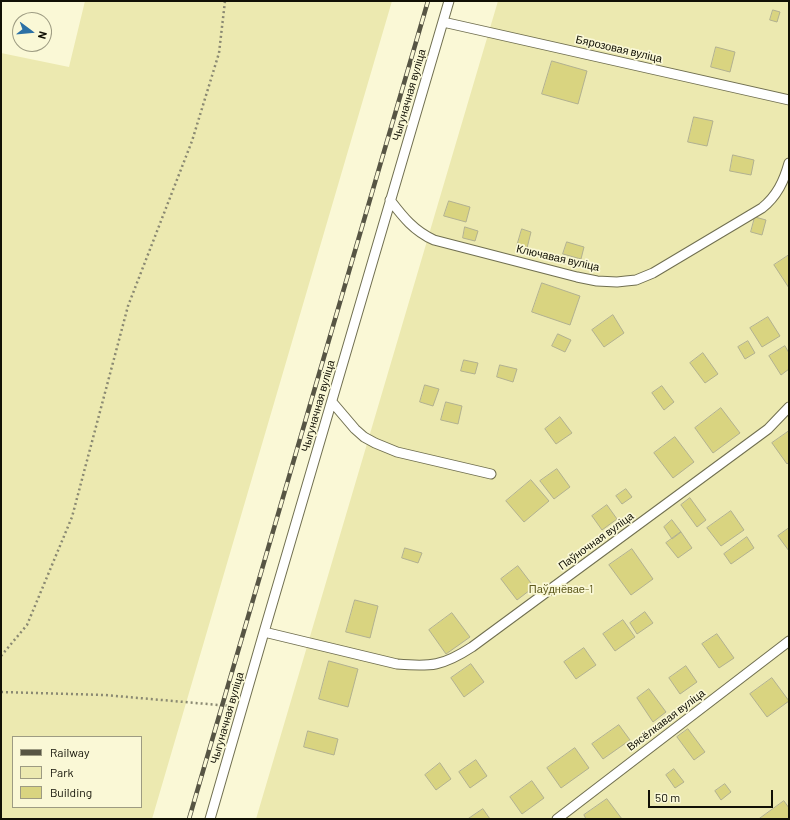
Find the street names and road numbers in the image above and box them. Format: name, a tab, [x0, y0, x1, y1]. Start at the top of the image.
street label: Бярозовая вуліца	[574, 33, 664, 65]
street label: Чыгуначная вуліца	[390, 48, 428, 142]
street label: Ключавая вуліца	[515, 242, 601, 274]
street label: Чыгуначная вуліца	[299, 359, 337, 453]
street label: Паўночная вуліца	[556, 509, 636, 573]
street label: Чыгуначная вуліца	[208, 671, 246, 765]
street label: Вясёлкавая вуліца	[624, 686, 708, 754]

